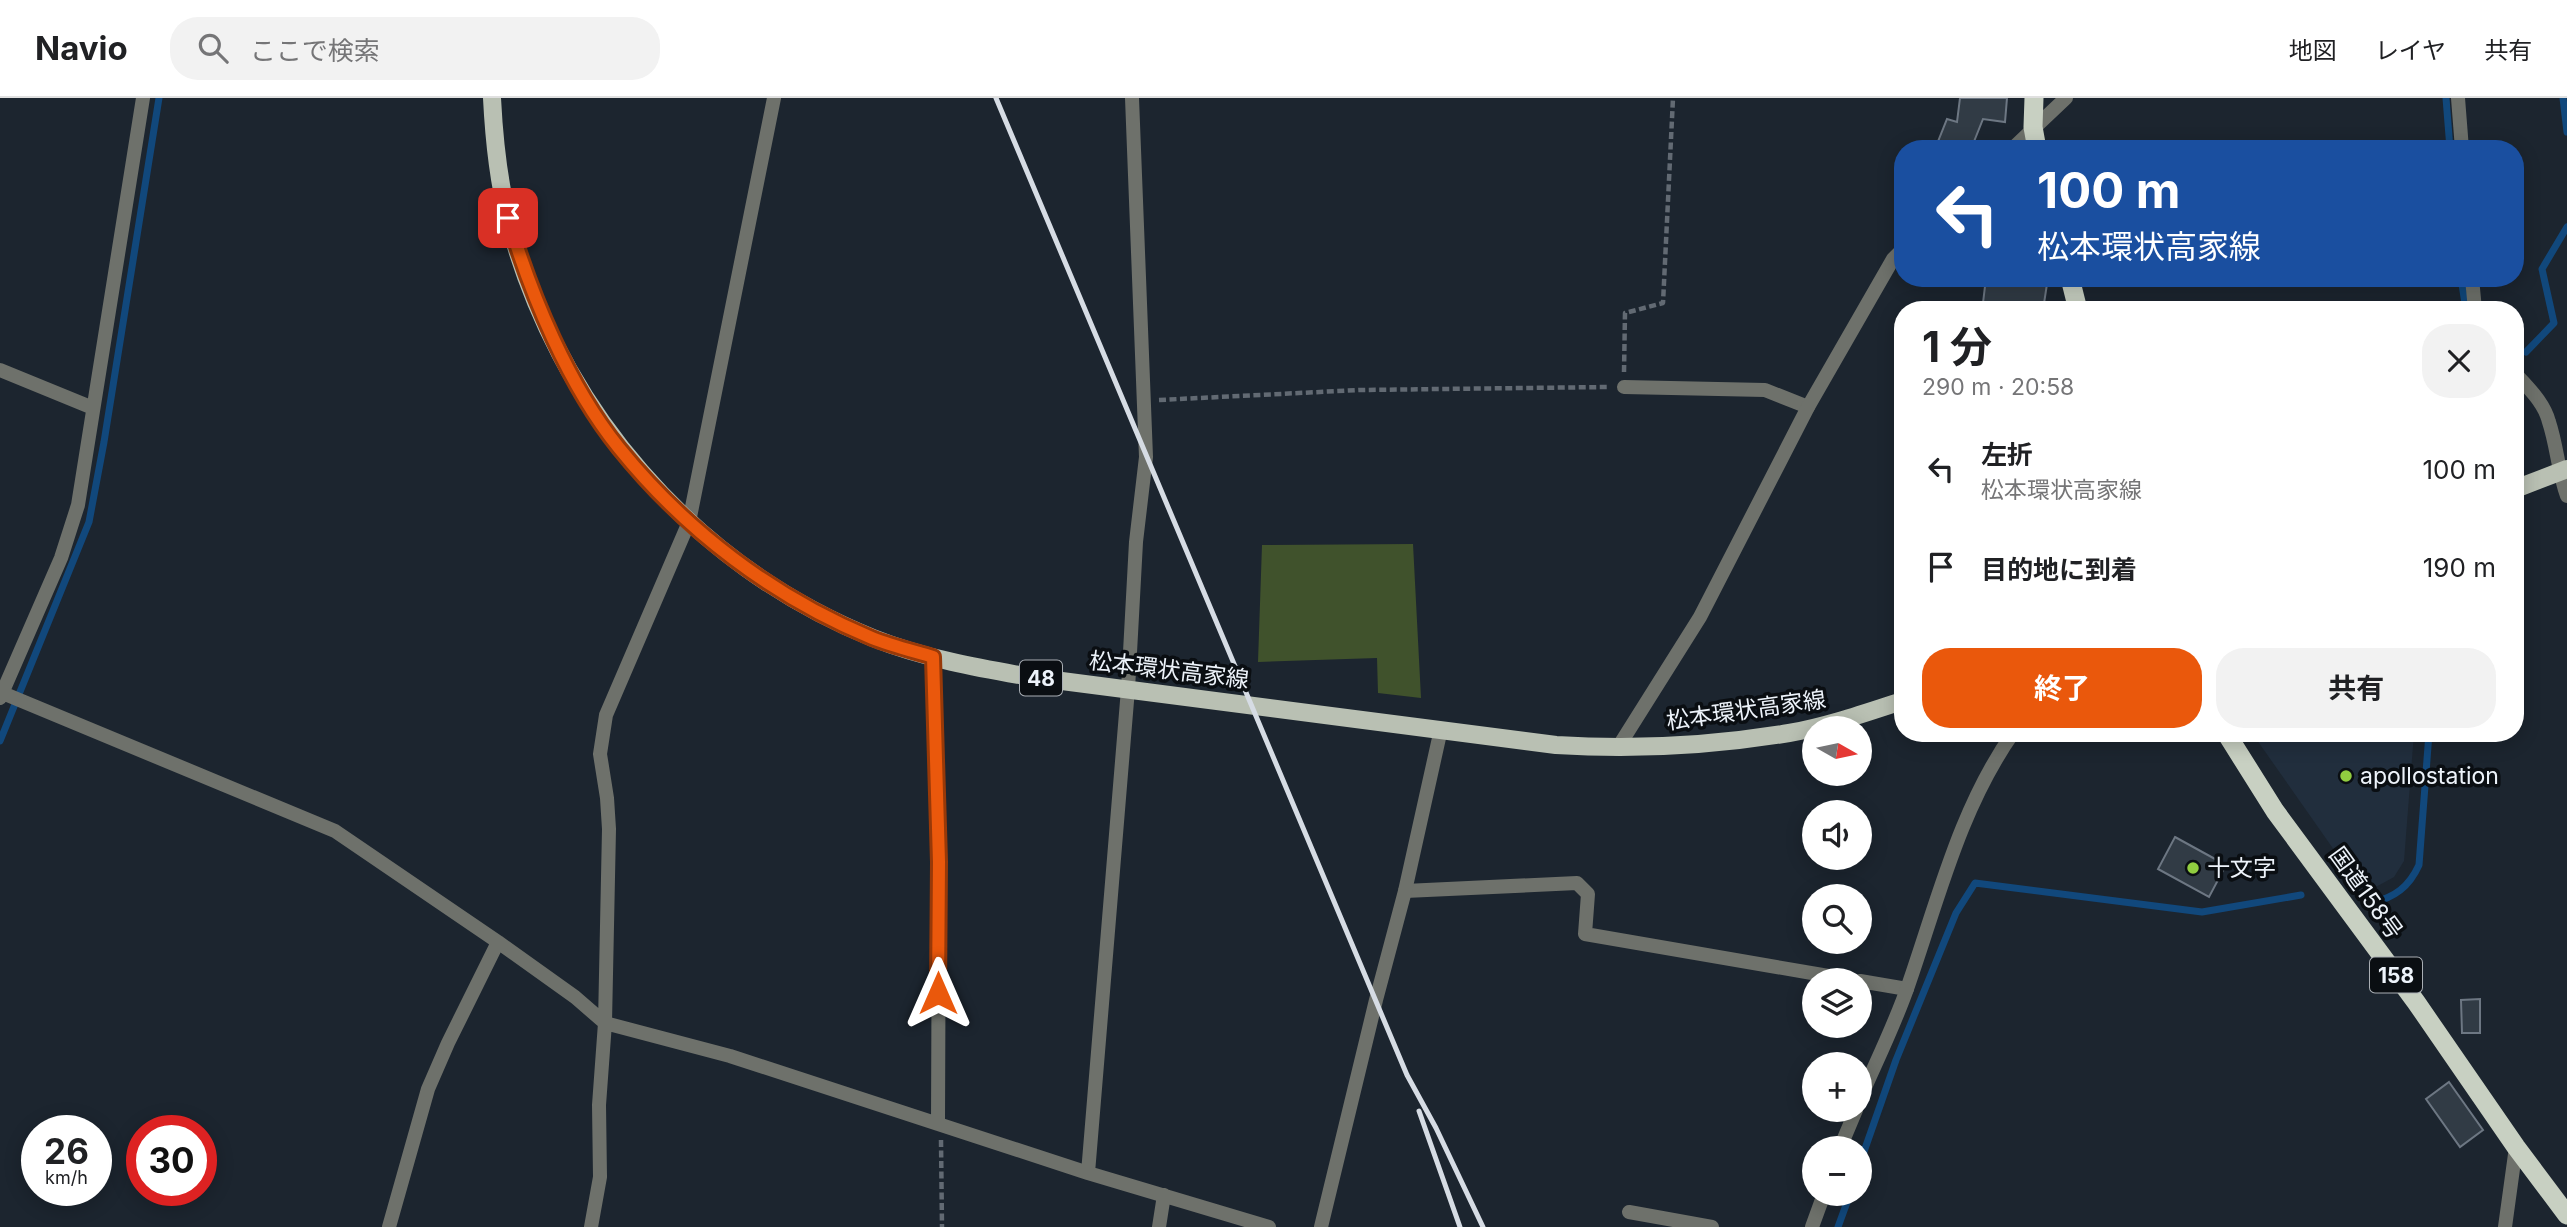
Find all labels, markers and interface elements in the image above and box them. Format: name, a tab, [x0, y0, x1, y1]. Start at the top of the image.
search box	[170, 17, 660, 80]
text: Navio	[35, 28, 128, 68]
icon: search	[194, 29, 232, 67]
text: ここで検索	[250, 35, 380, 66]
text: 地図	[2289, 36, 2337, 65]
text: レイヤ	[2375, 36, 2446, 65]
text: 共有	[2484, 36, 2532, 65]
text: 100 m	[2037, 161, 2181, 220]
icon: left	[1922, 168, 2013, 259]
pin	[478, 188, 538, 248]
icon: arrive	[489, 199, 527, 237]
text: 松本環状高家線	[2037, 227, 2261, 266]
text: 1 分	[1922, 321, 1992, 372]
button: close	[2422, 324, 2496, 398]
text: 290 m · 20:58	[1922, 373, 2074, 401]
text: 左折	[1981, 439, 2033, 470]
icon: left	[1922, 450, 1960, 488]
text: 100 m	[2423, 454, 2496, 485]
text: 松本環状高家線	[1981, 476, 2142, 504]
icon: arrive	[1922, 548, 1960, 586]
text: 190 m	[2423, 552, 2496, 583]
text: 目的地に到着	[1981, 554, 2137, 585]
street label: 松本環状高家線	[1087, 646, 1251, 694]
button: 終了	[1922, 648, 2202, 728]
button: 共有	[2216, 648, 2496, 728]
road number: 48	[1020, 660, 1062, 696]
street label: 松本環状高家線	[1664, 685, 1828, 735]
north arrow	[1802, 716, 1872, 786]
map controls	[1802, 716, 1872, 1206]
place label: apollostation	[2360, 762, 2499, 790]
marker: apollostation	[2338, 768, 2354, 784]
button: sound	[1802, 800, 1872, 870]
street label: 国道158号	[2323, 842, 2409, 944]
place label: 十文字	[2207, 854, 2276, 882]
marker: 十文字	[2185, 860, 2201, 876]
button: search	[1802, 884, 1872, 954]
position arrow	[901, 956, 975, 1030]
road number: 158	[2370, 958, 2422, 992]
button: layers	[1802, 968, 1872, 1038]
button: +	[1802, 1052, 1872, 1122]
speed limit sign: 30	[126, 1115, 217, 1206]
text: 26	[44, 1130, 89, 1172]
button: −	[1802, 1136, 1872, 1206]
text: km/h	[45, 1167, 88, 1188]

